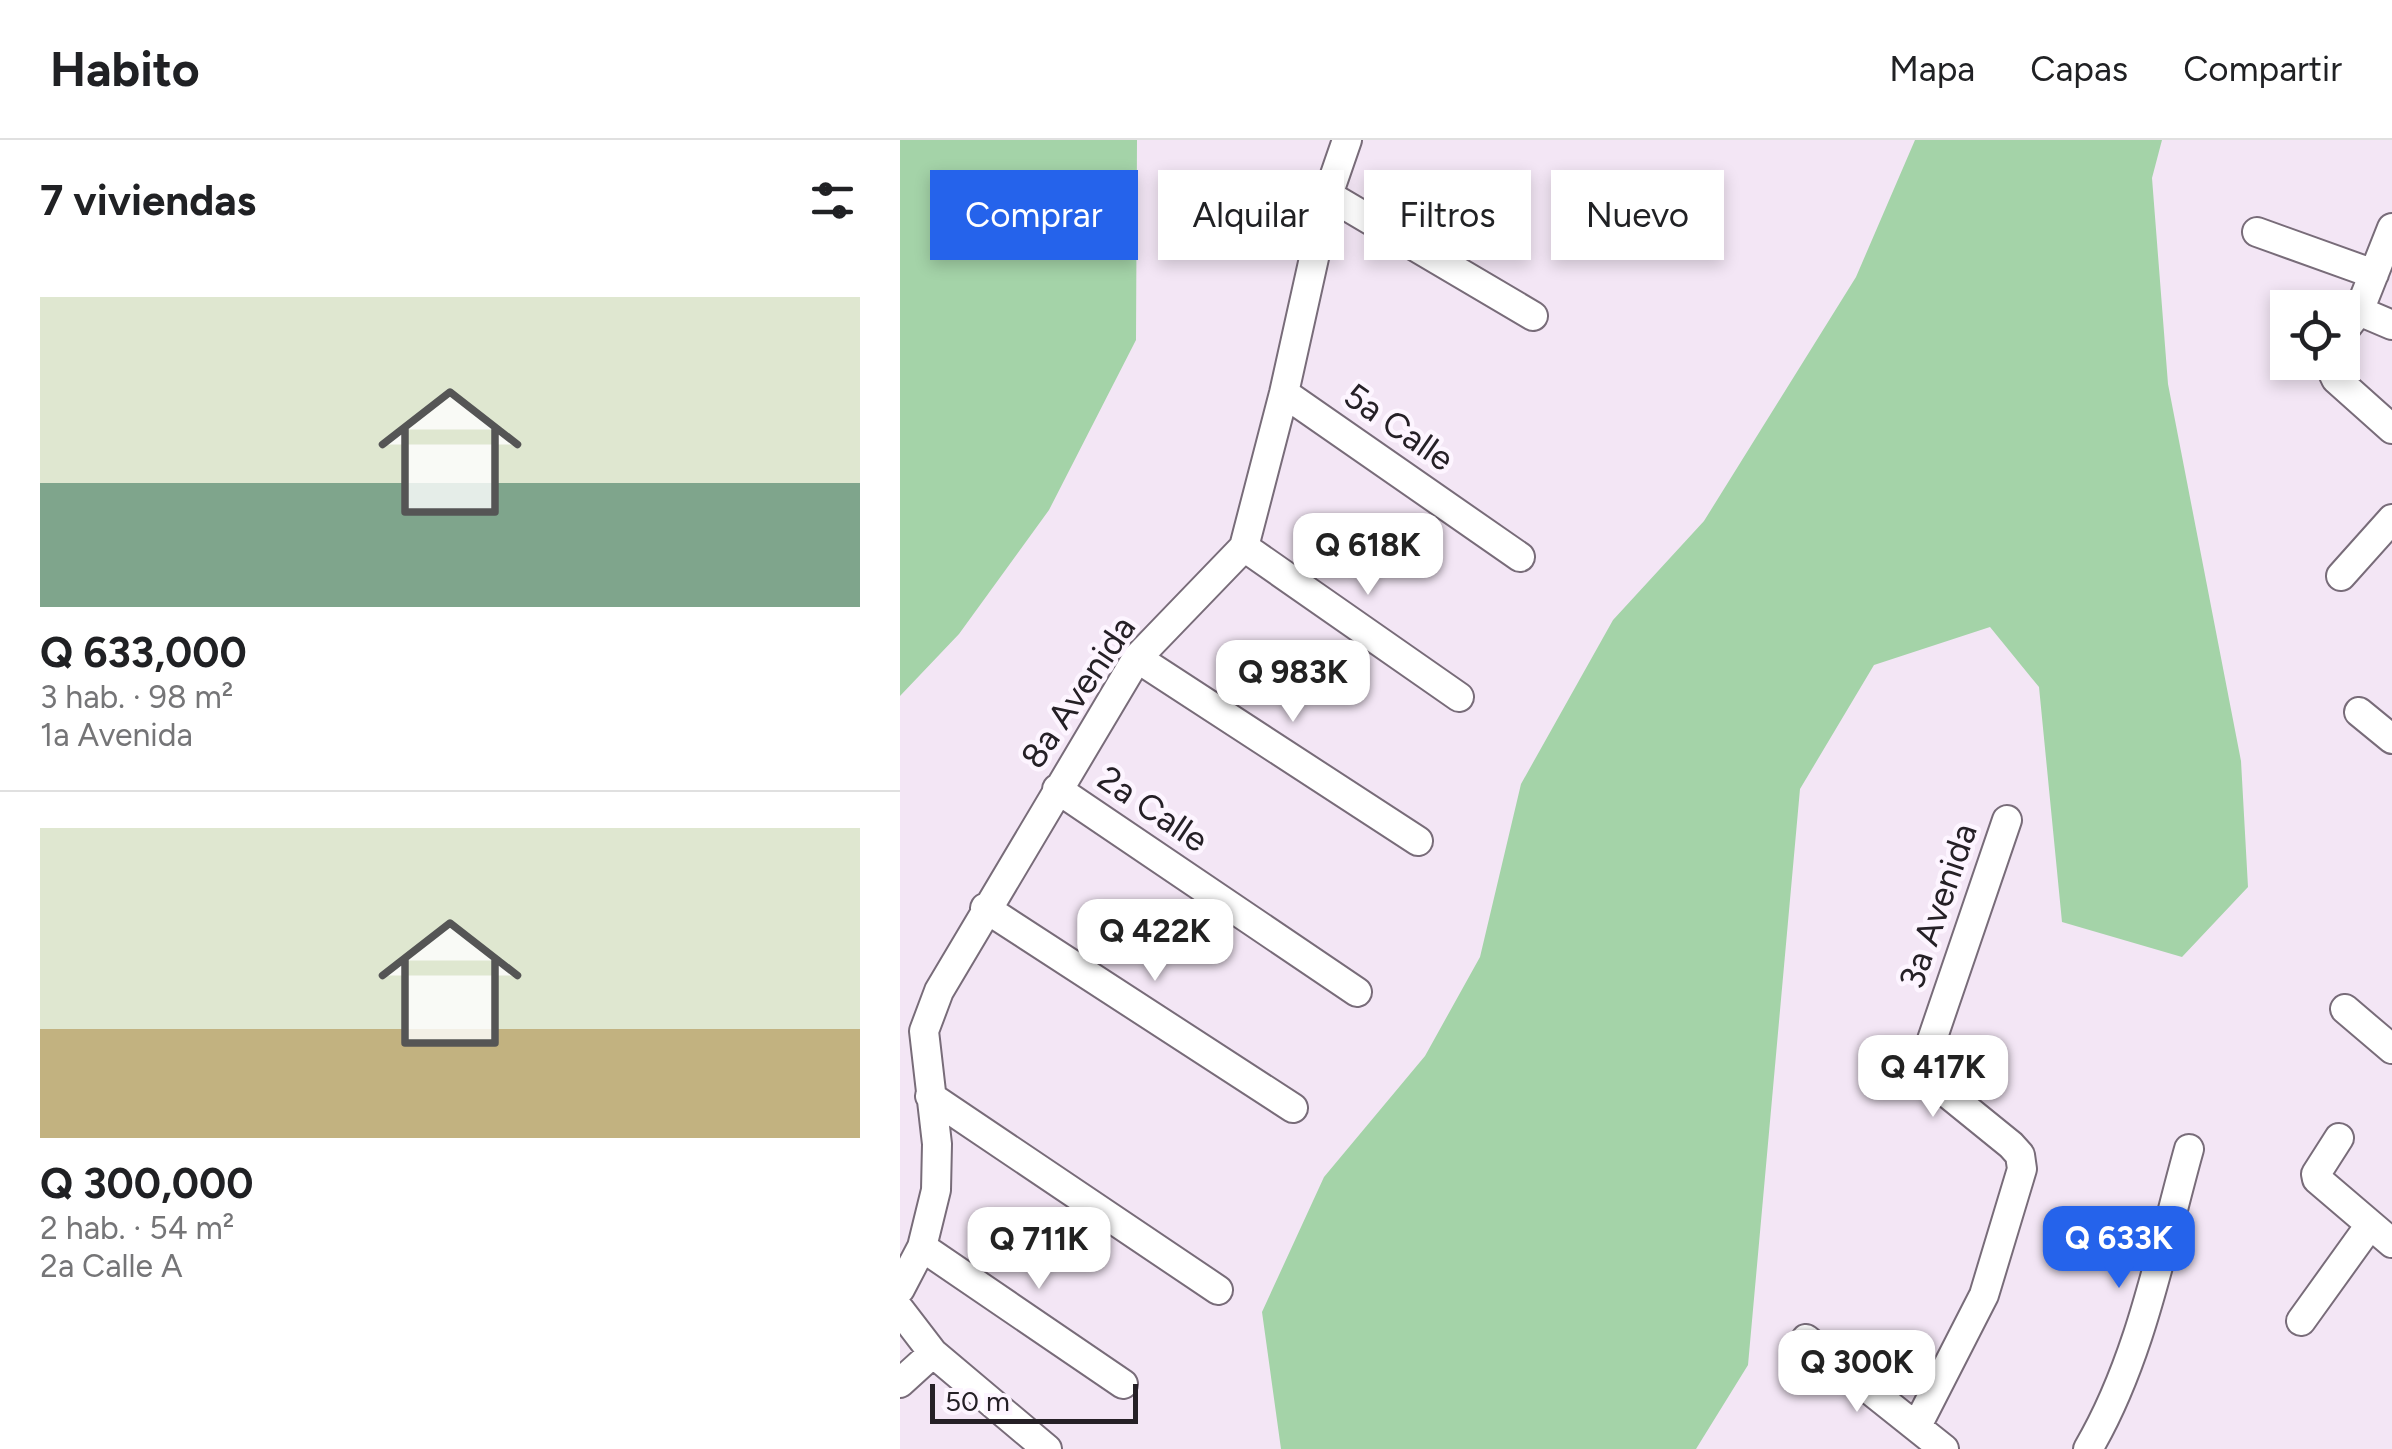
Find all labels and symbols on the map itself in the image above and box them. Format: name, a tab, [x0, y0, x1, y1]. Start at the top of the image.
street label: 5a Calle	[1336, 374, 1462, 480]
pin: Q 618K	[1287, 513, 1449, 598]
street label: 8a Avenida	[1012, 608, 1144, 776]
pin: Q 983K	[1212, 640, 1374, 725]
street label: 2a Calle	[1090, 757, 1216, 861]
street label: 3a Avenida	[1890, 818, 1986, 994]
pin: Q 422K	[1074, 899, 1236, 984]
pin: Q 417K	[1852, 1035, 2014, 1120]
pin: Q 633K	[2038, 1206, 2200, 1291]
pin: Q 711K	[958, 1207, 1120, 1292]
pin: Q 300K	[1776, 1330, 1938, 1415]
scale bar	[930, 1379, 1138, 1424]

